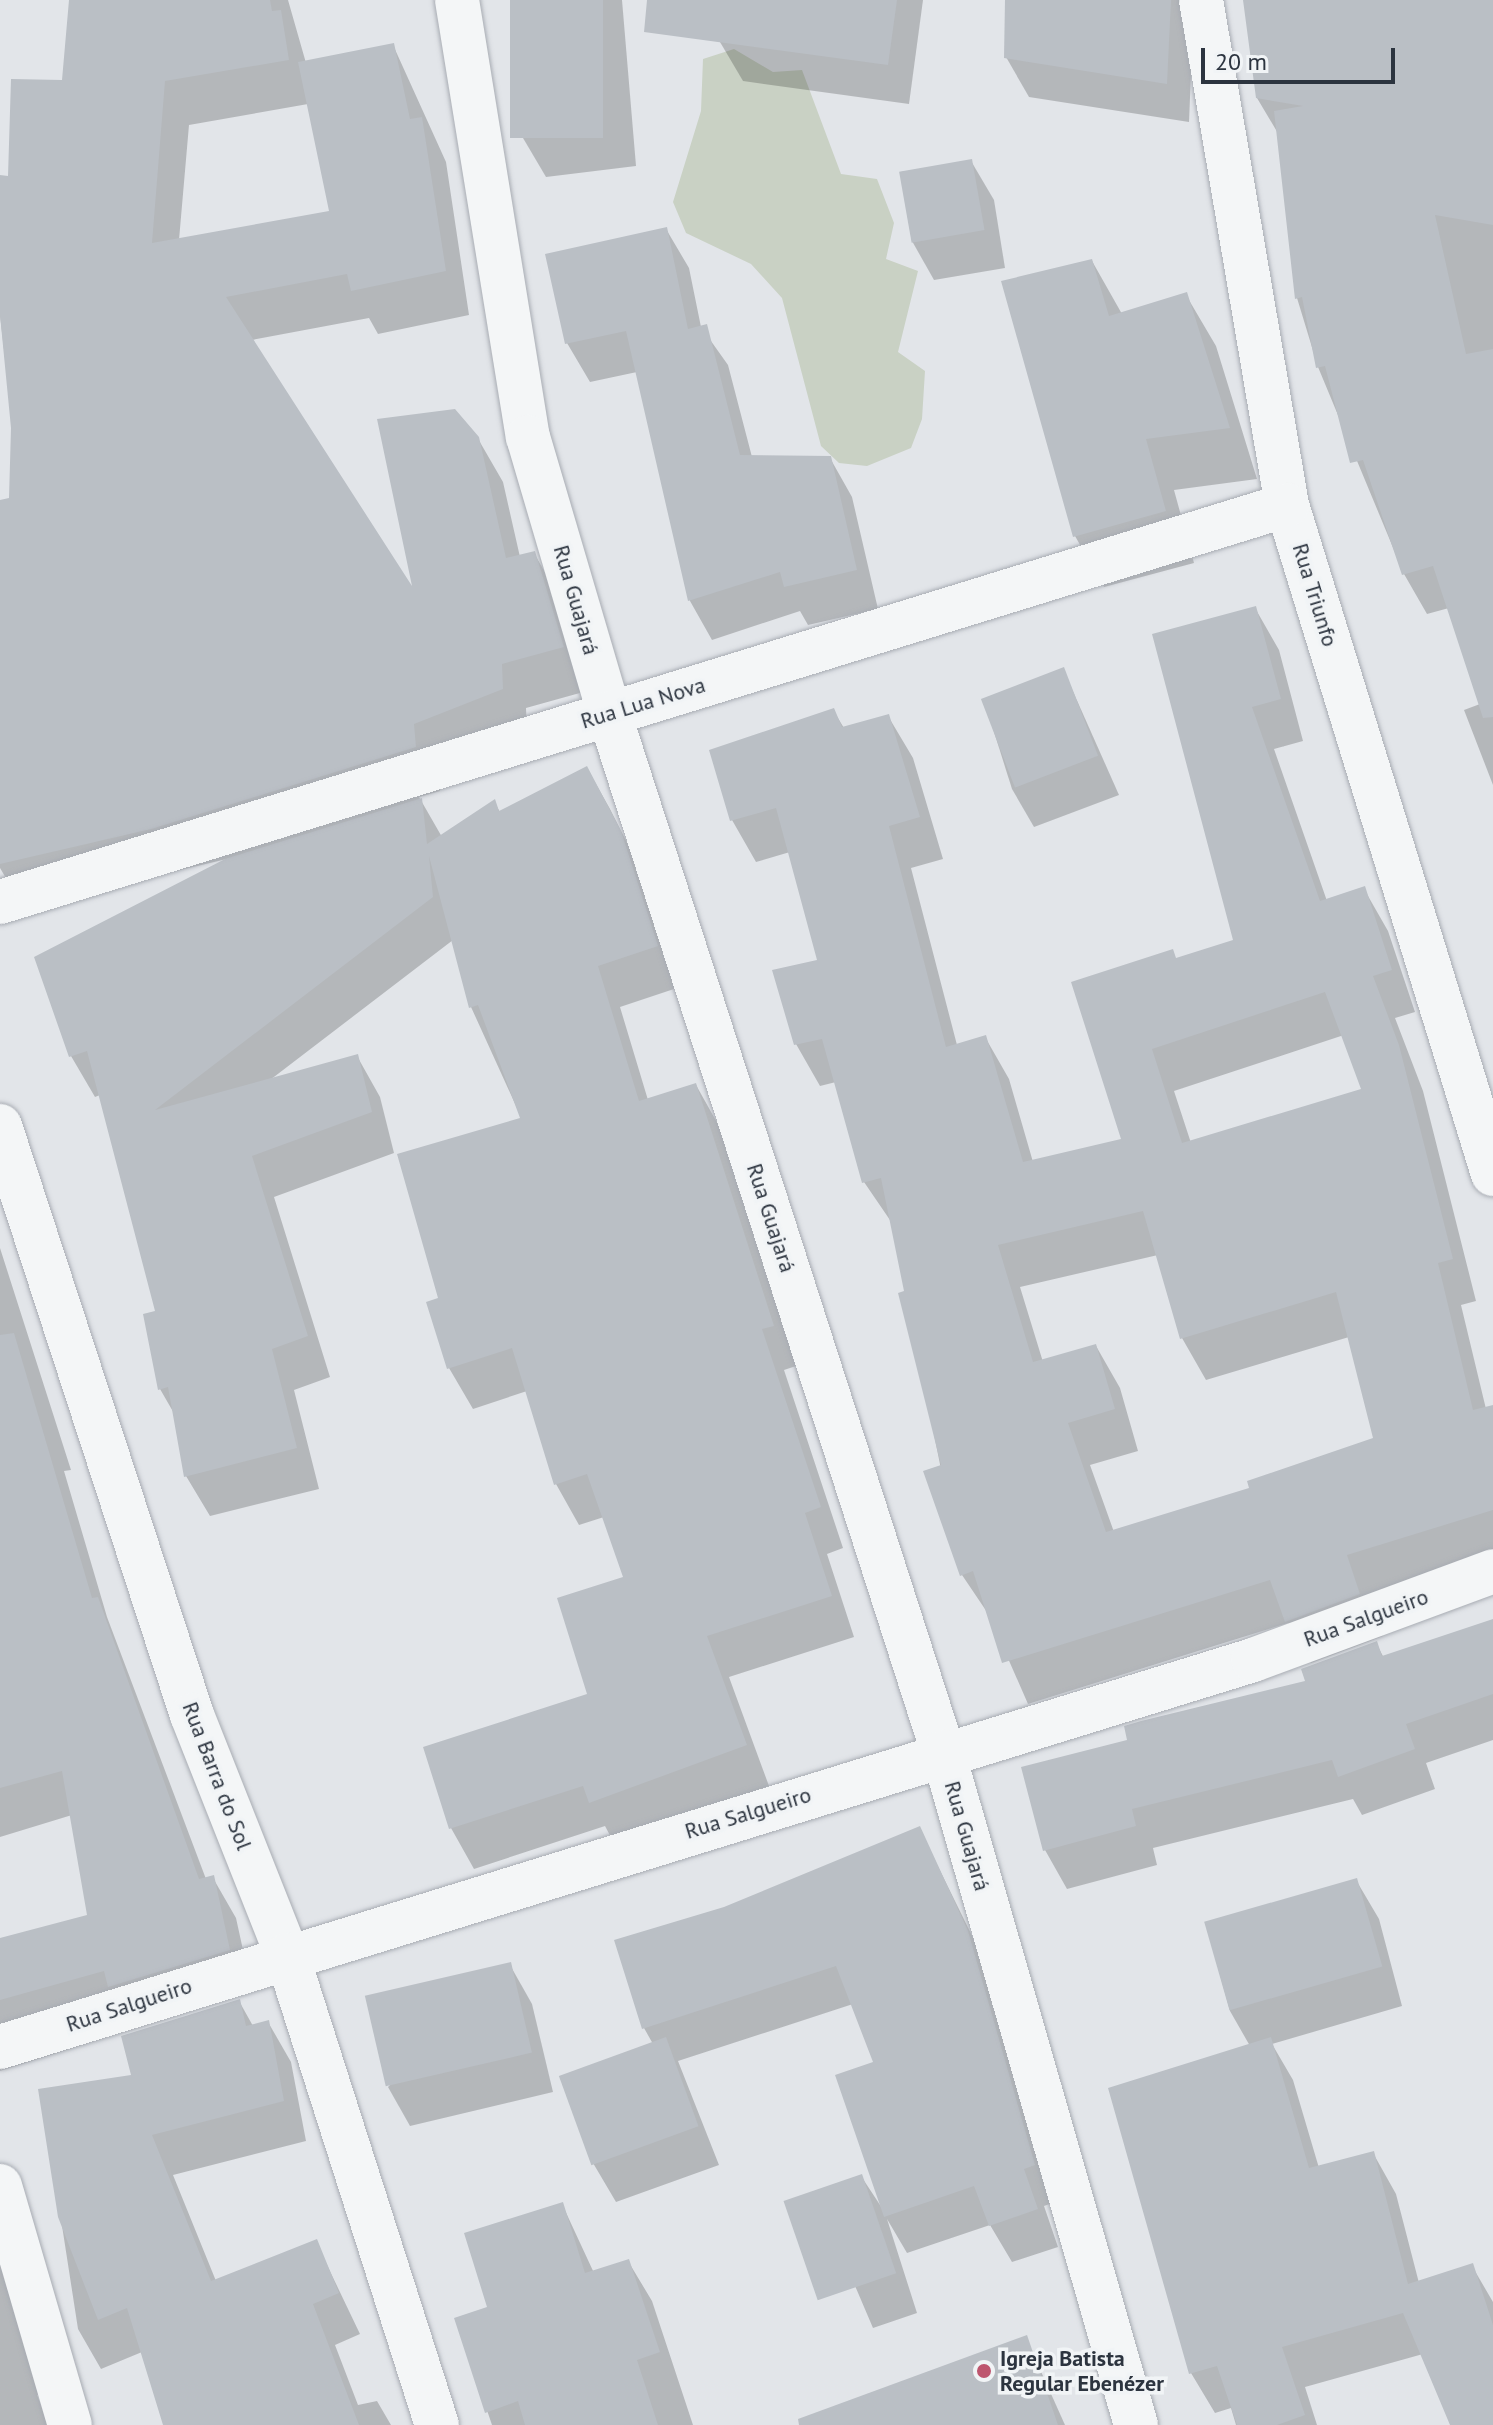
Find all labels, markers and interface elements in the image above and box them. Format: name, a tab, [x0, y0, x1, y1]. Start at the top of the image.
scale bar	[1205, 32, 1399, 82]
text: 20 m	[1215, 46, 1267, 77]
street label: Rua Triunfo	[1287, 540, 1343, 650]
street label: Rua Guajará	[548, 542, 604, 658]
street label: Rua Lua Nova	[577, 672, 709, 734]
street label: Rua Guajará	[741, 1160, 801, 1276]
street label: Rua Salgueiro	[1300, 1583, 1432, 1653]
street label: Rua Barra do Sol	[177, 1698, 257, 1854]
street label: Rua Guajará	[939, 1778, 995, 1894]
street label: Rua Salgueiro	[682, 1781, 814, 1845]
street label: Rua Salgueiro	[63, 1972, 195, 2038]
place label: Igreja Batista Regular Ebenézer	[1000, 2345, 1164, 2396]
marker: Igreja Batista Regular Ebenézer	[975, 2362, 993, 2380]

